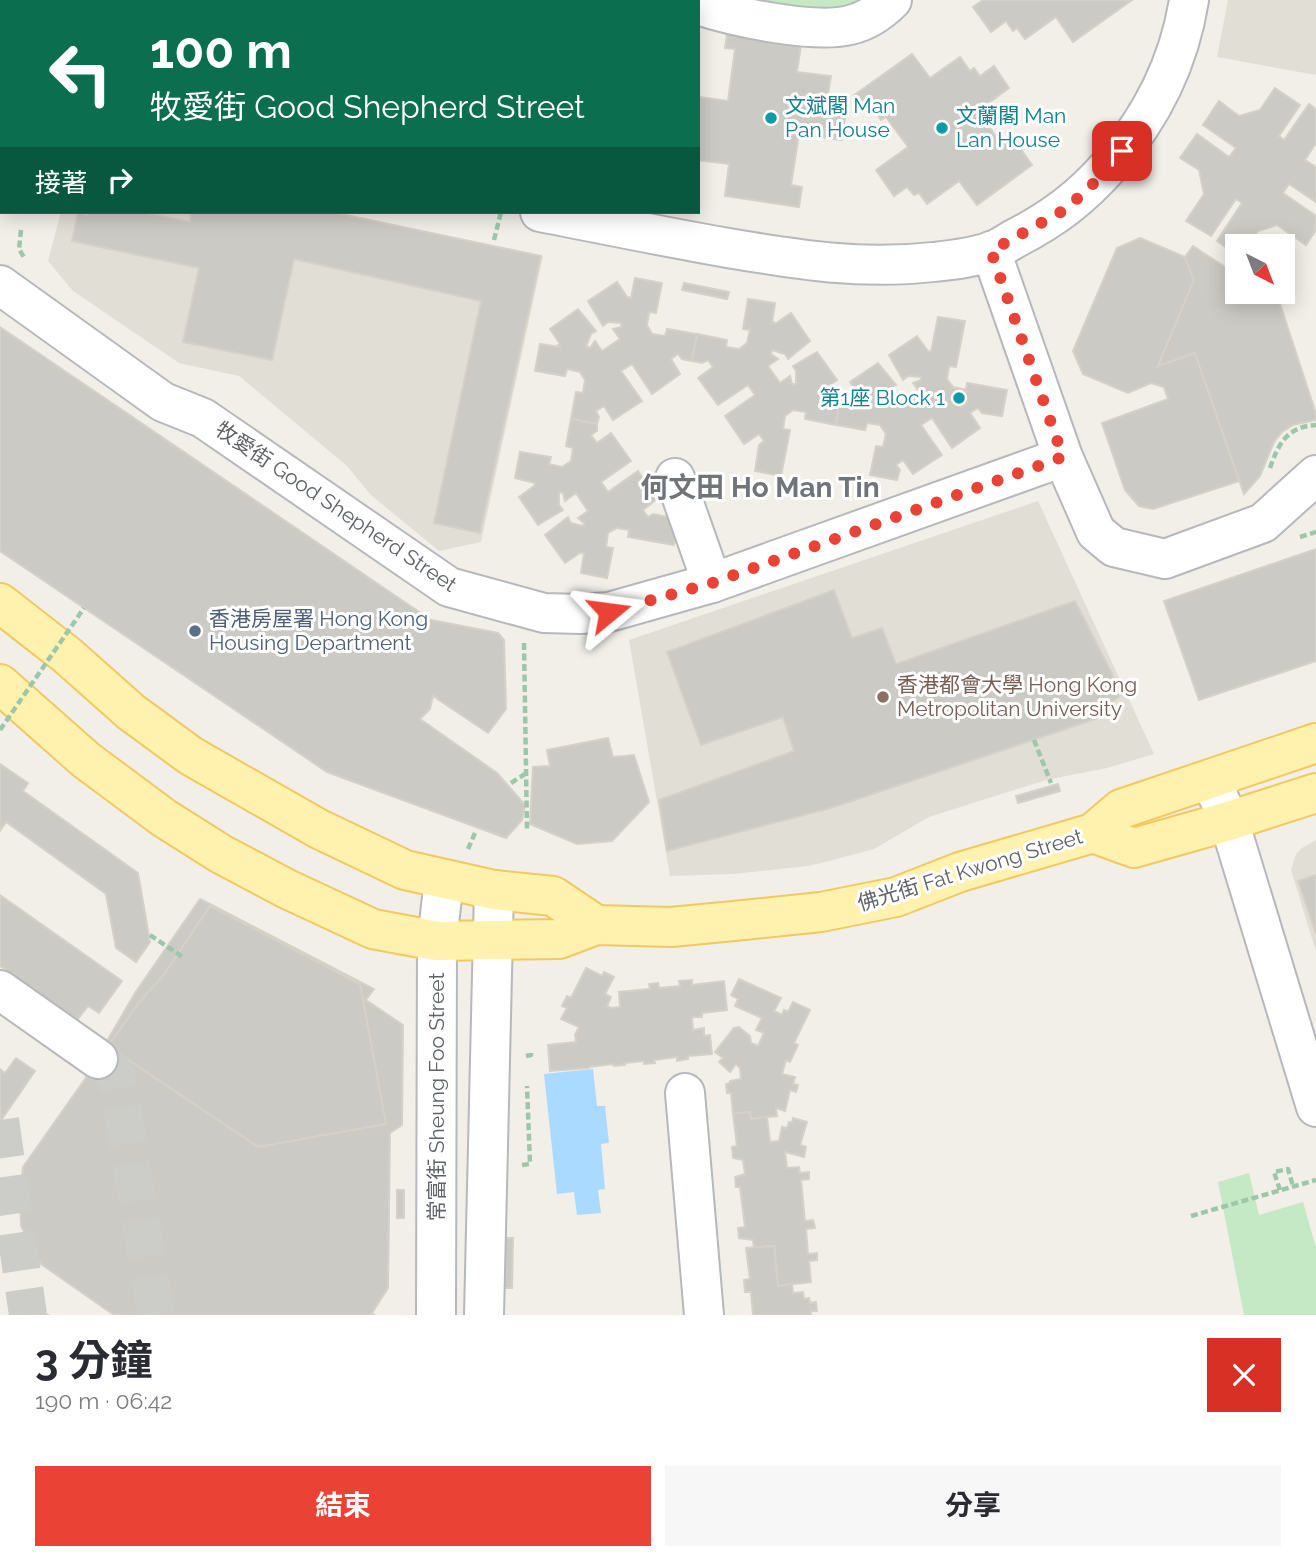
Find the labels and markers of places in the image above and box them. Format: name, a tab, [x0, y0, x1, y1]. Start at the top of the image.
place label: 文斌閣 Man Pan House	[785, 93, 895, 142]
place label: 文蘭閣 Man Lan House	[956, 103, 1066, 152]
marker: 文斌閣 Man Pan House	[763, 110, 779, 126]
marker: 文蘭閣 Man Lan House	[934, 120, 950, 136]
pin	[1092, 121, 1152, 181]
place label: 第1座 Block 1	[819, 385, 945, 410]
marker: 第1座 Block 1	[951, 390, 967, 406]
place label: 香港房屋署 Hong Kong Housing Department	[209, 606, 428, 655]
marker: 香港房屋署 Hong Kong Housing Department	[187, 623, 203, 639]
place label: 香港都會大學 Hong Kong Metropolitan University	[897, 672, 1137, 721]
marker: 香港都會大學 Hong Kong Metropolitan University	[875, 689, 891, 705]

